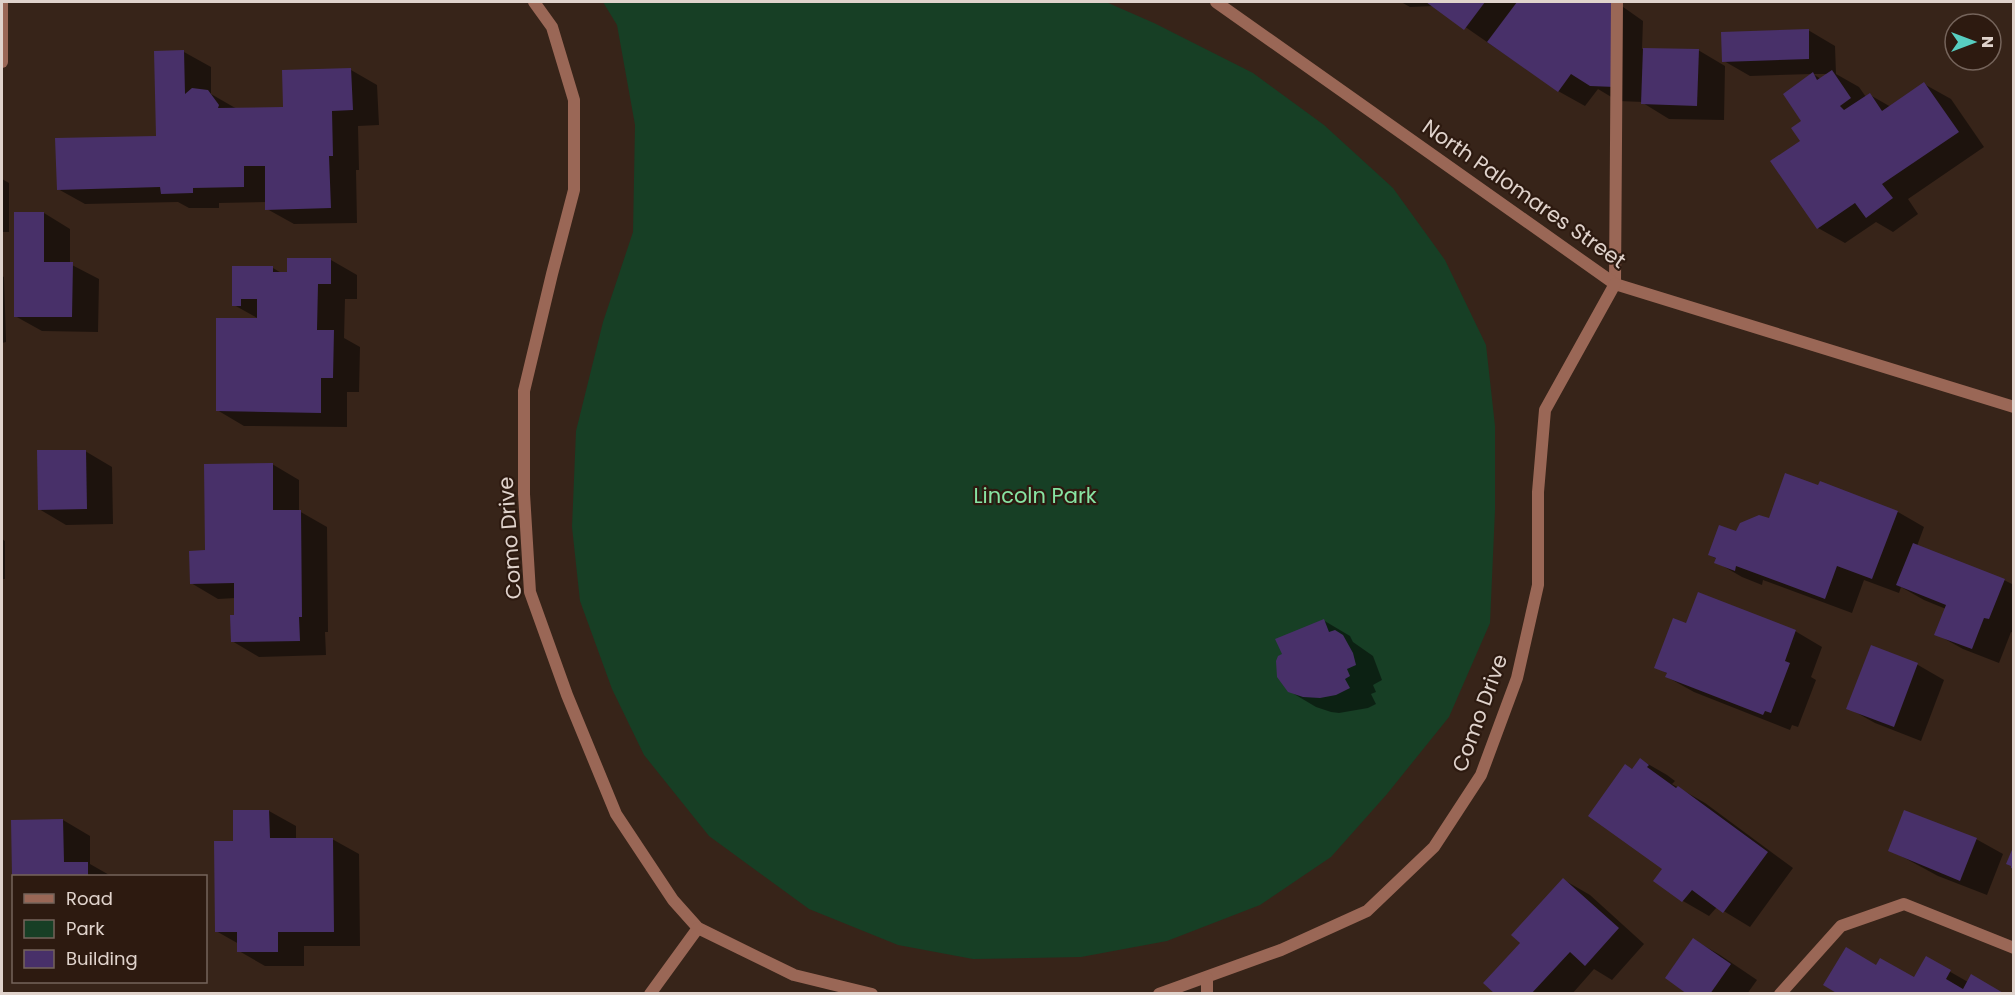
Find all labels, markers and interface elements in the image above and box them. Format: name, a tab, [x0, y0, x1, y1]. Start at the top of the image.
north arrow	[1943, 12, 2003, 72]
text: N	[1976, 36, 1999, 48]
street label: North Palomares Street	[1417, 112, 1632, 275]
street label: Como Drive	[491, 476, 528, 600]
park label: Lincoln Park	[973, 481, 1097, 510]
street label: Como Drive	[1445, 650, 1514, 776]
legend	[12, 875, 207, 983]
text: Road	[66, 886, 113, 911]
text: Park	[66, 916, 105, 941]
text: Building	[66, 946, 138, 971]

